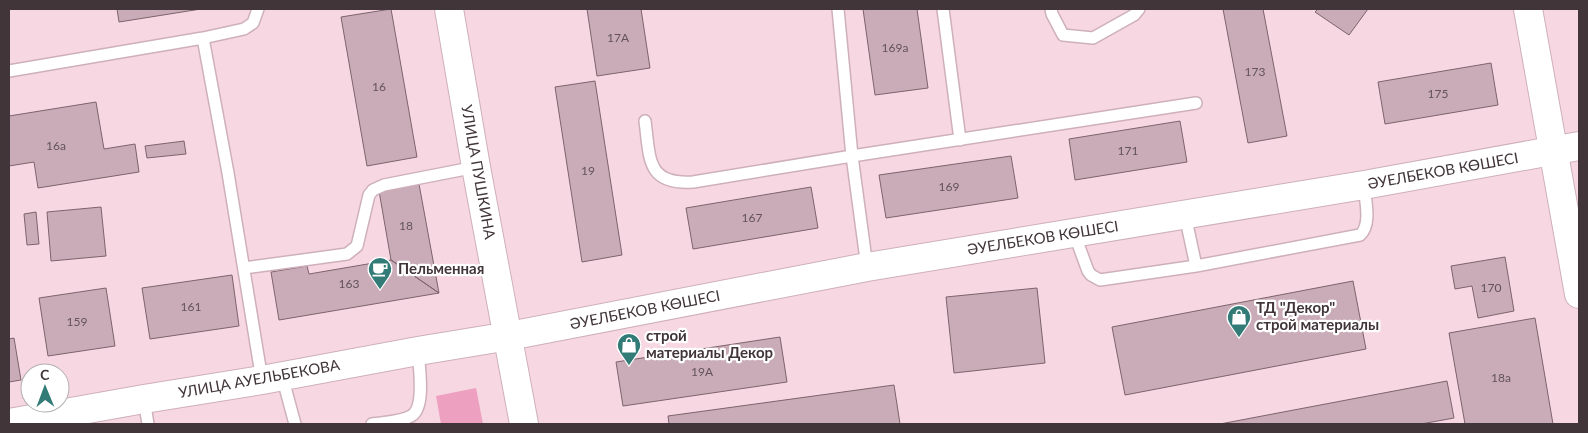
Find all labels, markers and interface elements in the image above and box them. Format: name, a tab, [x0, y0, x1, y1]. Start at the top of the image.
house number: 17А	[607, 30, 630, 45]
house number: 169а	[882, 40, 908, 55]
house number: 173	[1245, 64, 1265, 79]
house number: 16	[372, 79, 386, 94]
house number: 175	[1428, 86, 1448, 101]
street label: УЛИЦА ПУШКИНА	[458, 103, 500, 241]
house number: 16а	[46, 138, 66, 153]
house number: 171	[1118, 143, 1138, 158]
street label: ӘУЕЛБЕКОВ КӨШЕСІ	[1366, 148, 1520, 192]
house number: 19	[581, 163, 595, 178]
house number: 169	[939, 179, 959, 194]
house number: 167	[742, 210, 762, 225]
street label: ӘУЕЛБЕКОВ КӨШЕСІ	[966, 216, 1120, 258]
house number: 18	[399, 218, 413, 233]
cafe icon: Пельменная	[367, 256, 393, 290]
place label: Пельменная	[398, 259, 484, 277]
house number: 163	[339, 276, 359, 291]
house number: 170	[1481, 280, 1501, 295]
street label: ӘУЕЛБЕКОВ КӨШЕСІ	[568, 286, 722, 332]
place label: ТД "Декор" строй материалы	[1256, 298, 1379, 333]
house number: 161	[181, 299, 201, 314]
shop icon: ТД "Декор" строй материалы	[1226, 304, 1252, 338]
house number: 159	[67, 314, 87, 329]
place label: строй материалы Декор	[646, 326, 773, 361]
shop icon: строй материалы Декор	[616, 332, 642, 366]
street label: УЛИЦА АУЕЛЬБЕКОВА	[177, 355, 342, 401]
north arrow	[20, 363, 70, 413]
house number: 19А	[691, 364, 714, 379]
text: С	[40, 366, 50, 383]
house number: 18а	[1491, 370, 1511, 385]

